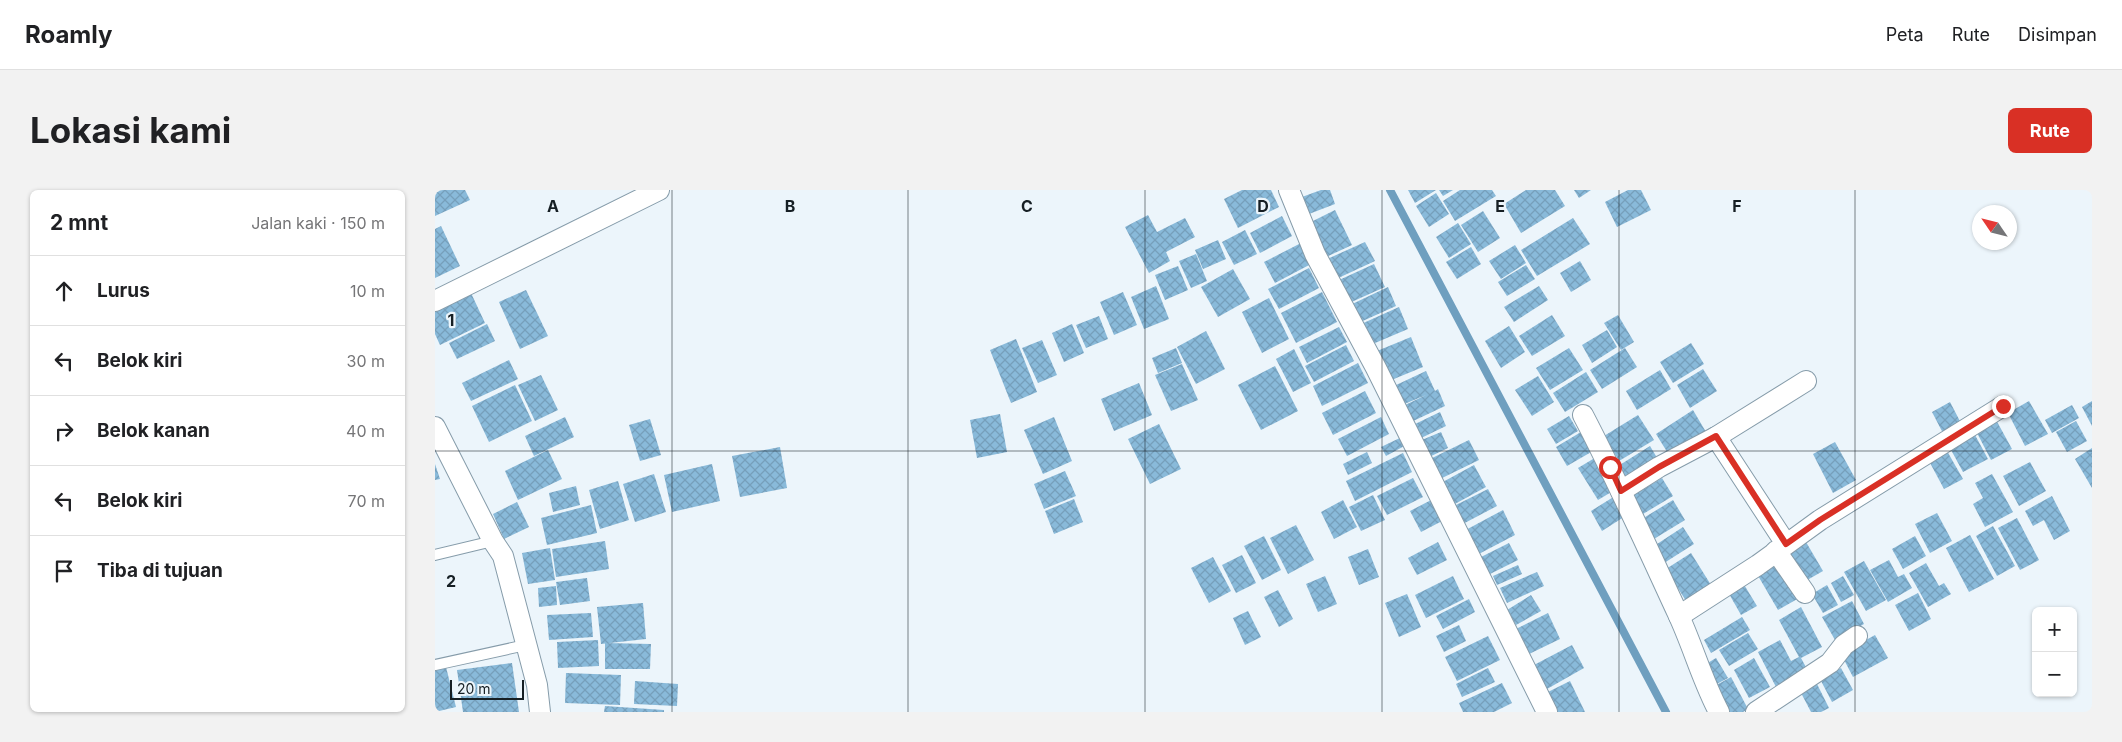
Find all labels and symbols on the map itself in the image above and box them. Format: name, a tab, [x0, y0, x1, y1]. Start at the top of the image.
text: A	[547, 196, 559, 216]
text: B	[785, 196, 795, 216]
text: C	[1021, 196, 1033, 216]
text: D	[1257, 196, 1269, 216]
text: E	[1495, 196, 1505, 216]
text: F	[1732, 196, 1742, 216]
north arrow	[1972, 205, 2017, 250]
text: 1	[448, 310, 454, 330]
route end	[1992, 395, 2015, 418]
route start	[1599, 456, 1622, 479]
text: 2	[446, 571, 456, 591]
scale bar	[450, 677, 524, 700]

